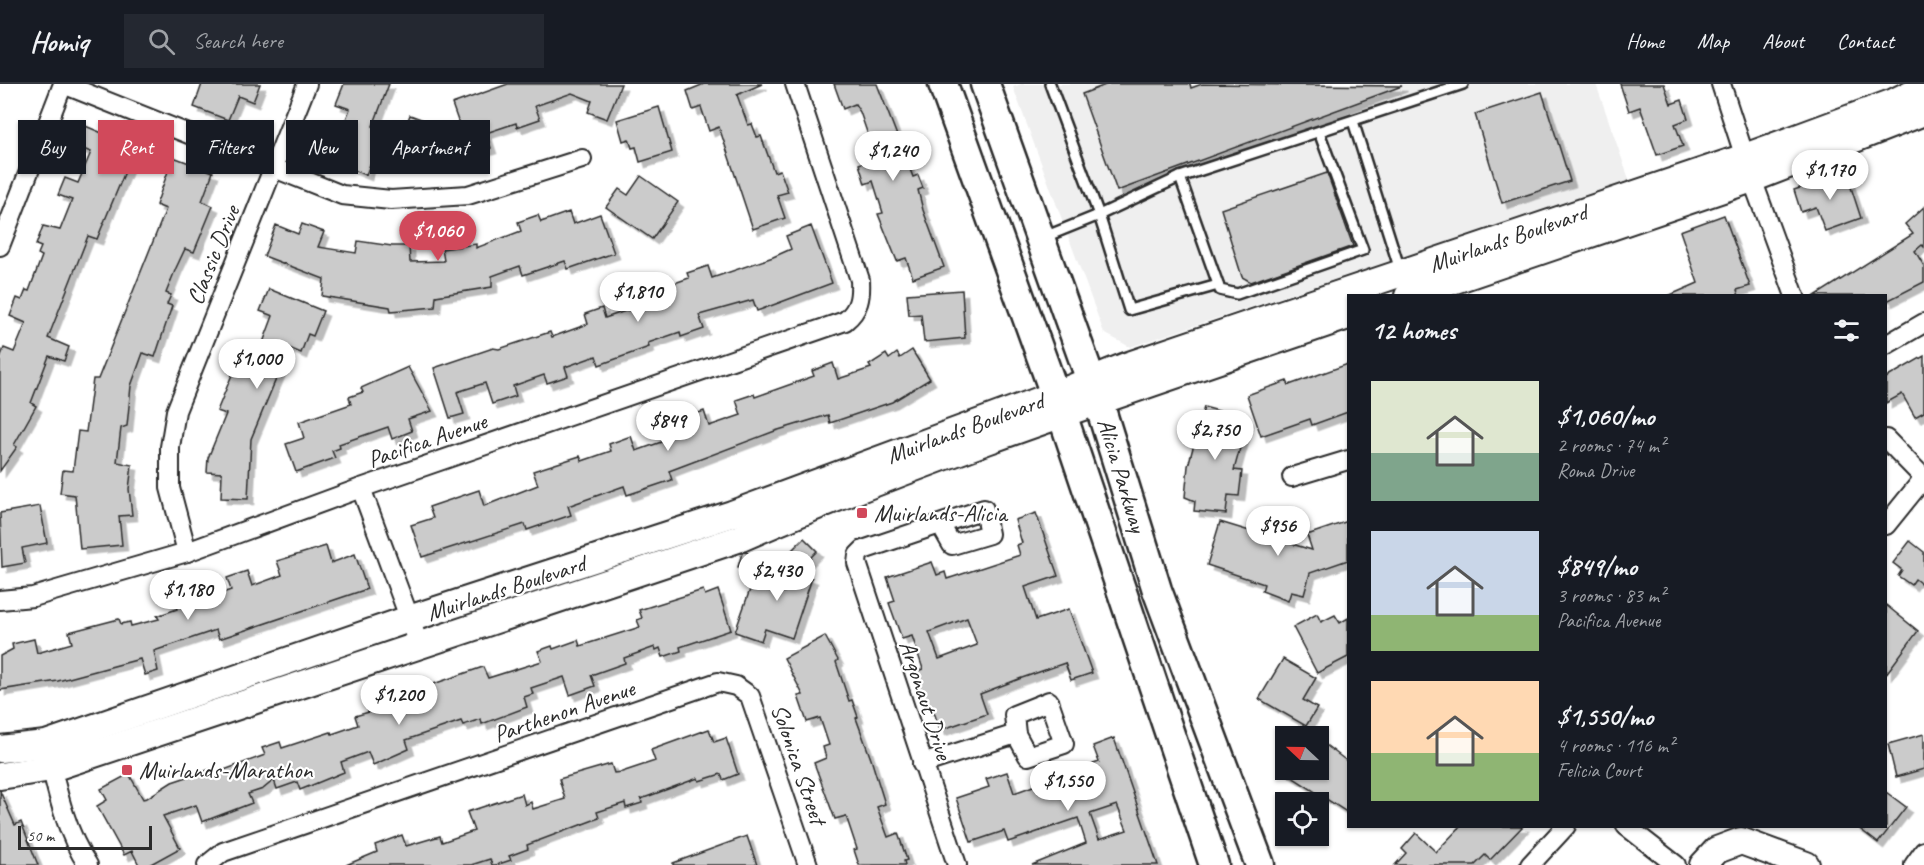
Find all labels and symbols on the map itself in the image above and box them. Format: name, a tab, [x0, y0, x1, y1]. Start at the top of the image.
pin: $1,240	[844, 131, 942, 182]
pin: $1,170	[1781, 150, 1879, 201]
street label: Muirlands Boulevard	[1425, 196, 1594, 279]
street label: Classic Drive	[180, 199, 247, 309]
pin: $1,060	[389, 211, 487, 262]
pin: $1,810	[589, 272, 687, 323]
pin: $1,000	[208, 339, 306, 390]
street label: Muirlands Boulevard	[882, 384, 1051, 470]
pin: $849	[632, 401, 704, 452]
street label: Pacifica Avenue	[363, 405, 493, 474]
pin: $2,750	[1166, 410, 1264, 461]
street label: Alicia Parkway	[1090, 414, 1154, 537]
place label: Muirlands-Alicia	[874, 498, 1009, 528]
marker: Muirlands-Alicia	[855, 506, 869, 520]
pin: $956	[1242, 506, 1314, 557]
street label: Muirlands Boulevard	[423, 547, 593, 628]
pin: $2,430	[728, 551, 826, 602]
pin: $1,180	[139, 570, 237, 621]
street label: Argonaut Drive	[893, 637, 960, 765]
street label: Parthenon Avenue	[490, 672, 640, 749]
pin: $1,200	[350, 675, 448, 726]
street label: Solonica Street	[764, 700, 835, 831]
north arrow	[1275, 726, 1329, 780]
place label: Muirlands-Marathon	[139, 755, 314, 785]
pin: $1,550	[1019, 761, 1117, 812]
marker: Muirlands-Marathon	[120, 763, 134, 777]
scale bar	[18, 823, 152, 850]

